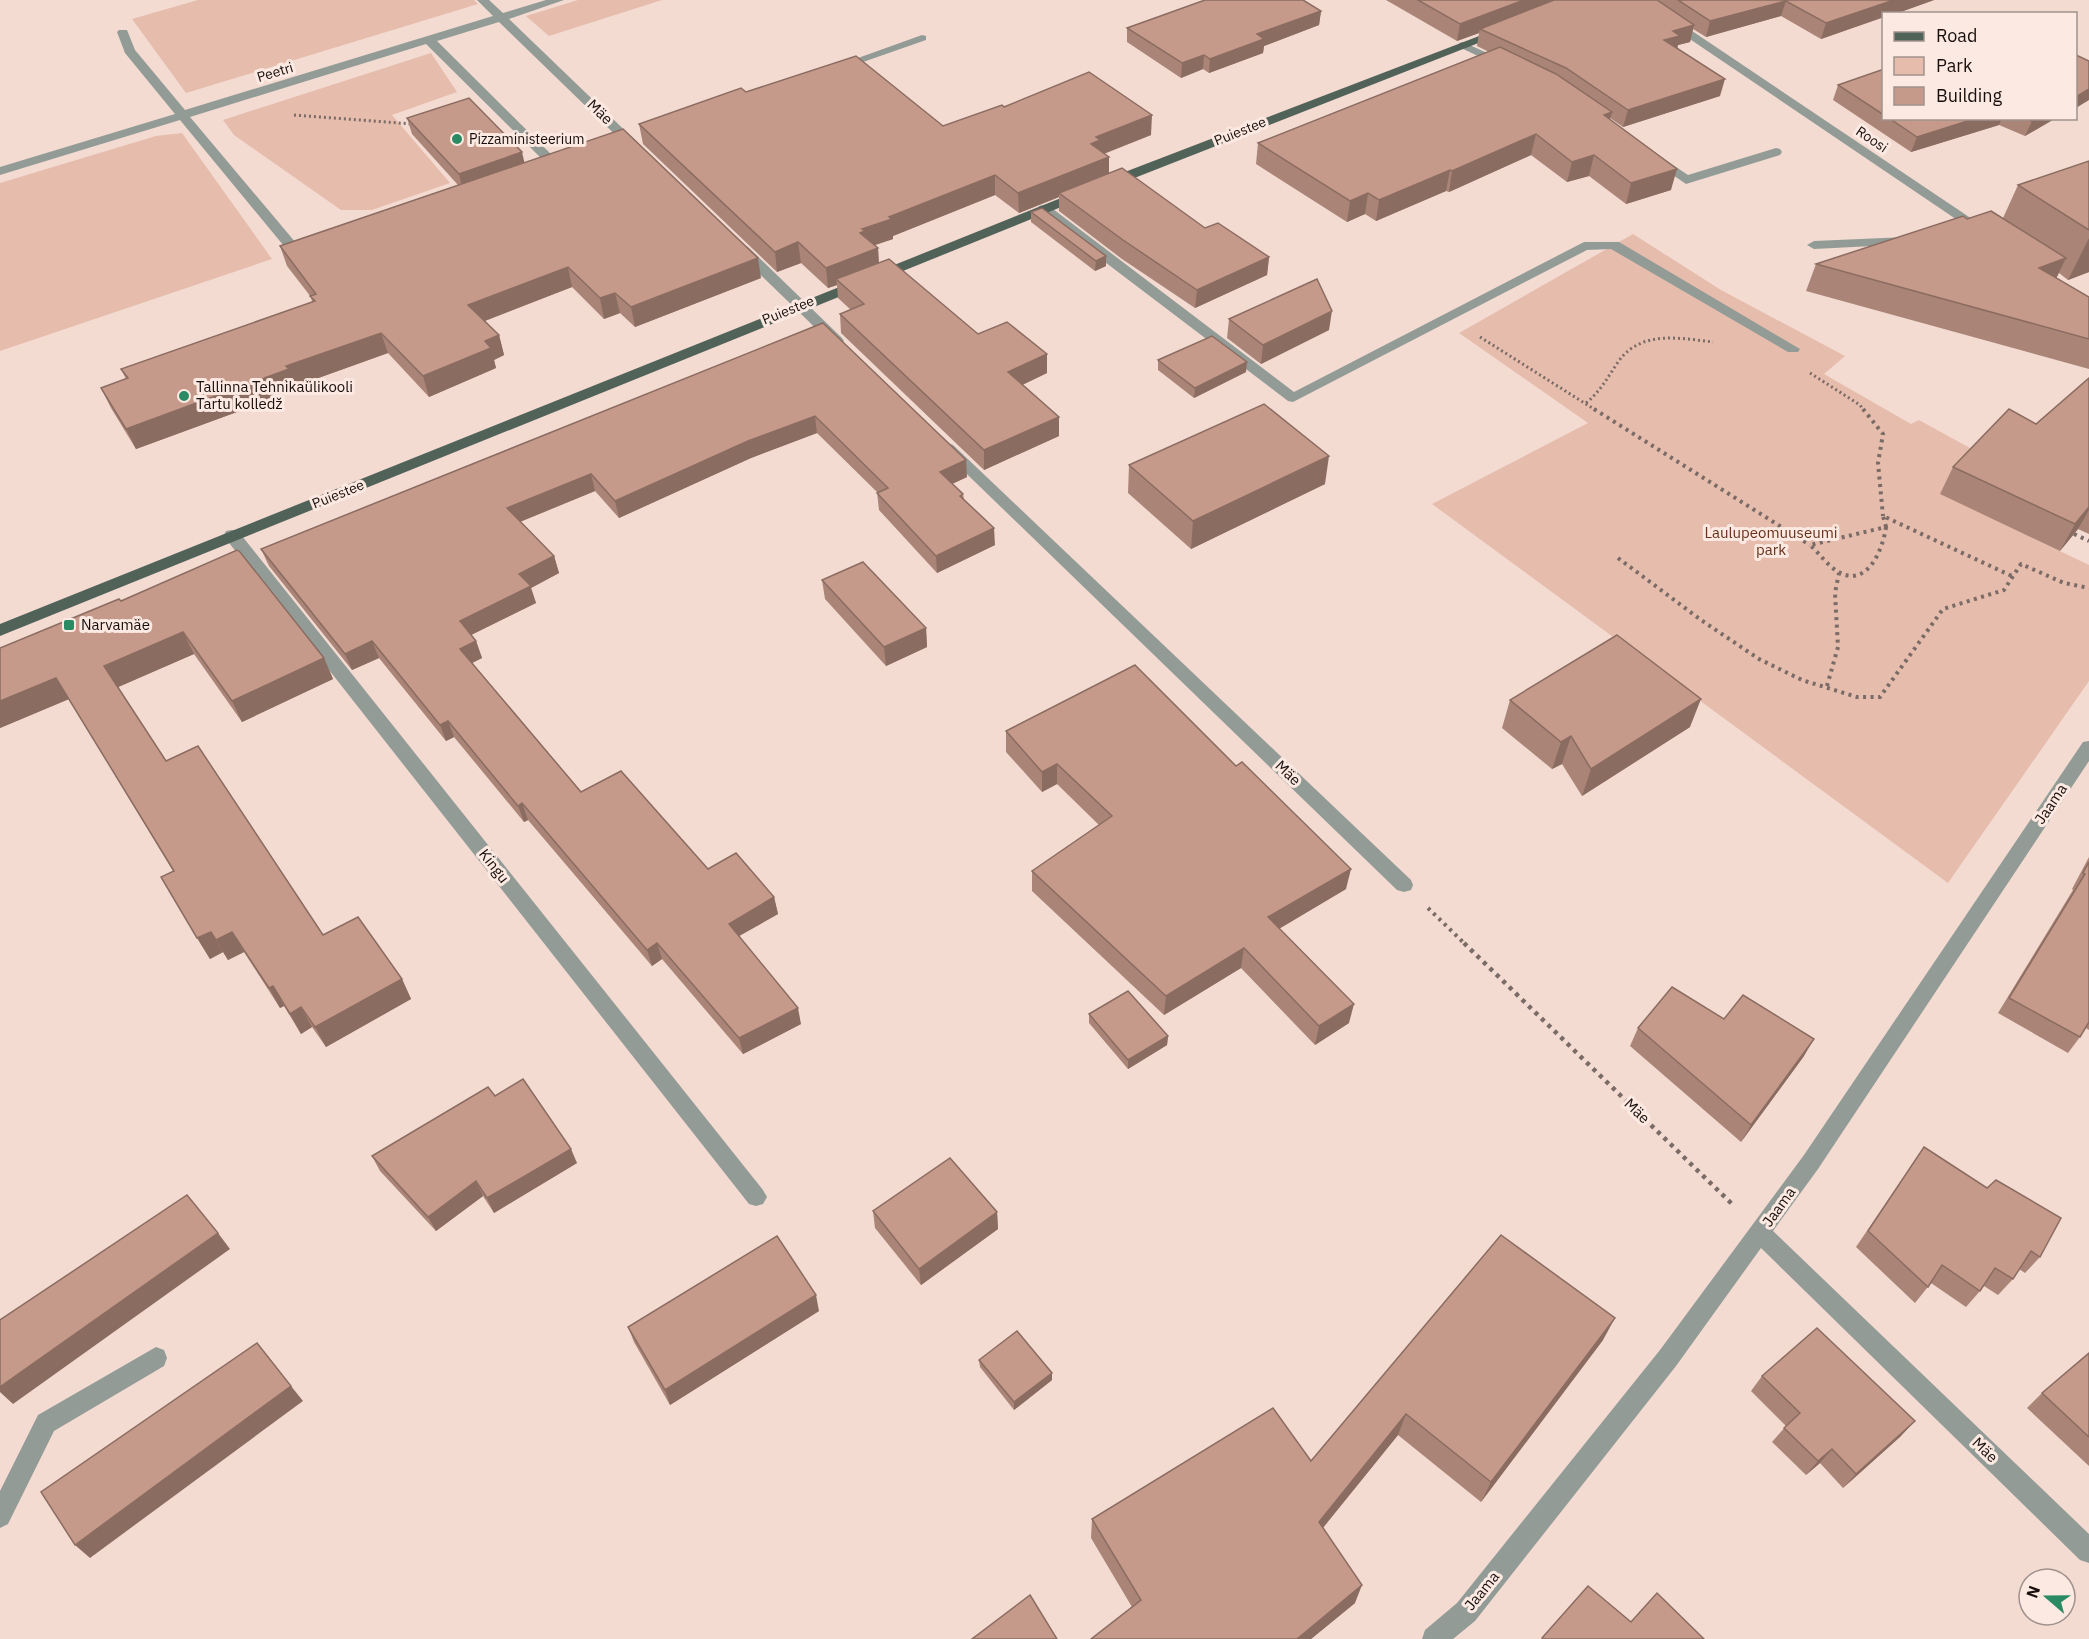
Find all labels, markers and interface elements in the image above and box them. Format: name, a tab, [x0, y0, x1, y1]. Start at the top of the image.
legend	[1882, 12, 2077, 120]
text: Road	[1936, 24, 1977, 47]
text: Park	[1936, 54, 1973, 77]
street label: Peetri	[255, 58, 295, 86]
text: Building	[1936, 84, 2003, 107]
street label: Mäe	[584, 95, 617, 128]
street label: Puiestee	[1211, 112, 1269, 150]
street label: Roosi	[1853, 122, 1891, 156]
place label: Pizzaministeerium	[469, 130, 584, 148]
marker: Pizzaministeerium	[450, 132, 464, 146]
street label: Puiestee	[759, 291, 817, 329]
place label: Tallinna Tehnikaülikooli Tartu kolledž	[196, 377, 353, 413]
marker: Tallinna Tehnikaülikooli Tartu kolledž	[177, 389, 191, 403]
street label: Puiestee	[309, 475, 367, 513]
park label: Laulupeomuuseumi park	[1704, 523, 1838, 559]
place label: Narvamäe	[81, 615, 150, 634]
marker: Narvamäe	[62, 618, 76, 632]
street label: Mäe	[1272, 756, 1305, 789]
street label: Jaama	[2030, 780, 2071, 828]
street label: Kingu	[475, 845, 514, 887]
street label: Mäe	[1621, 1094, 1654, 1127]
street label: Jaama	[1758, 1183, 1799, 1230]
street label: Mäe	[1969, 1433, 2002, 1466]
street label: Jaama	[1460, 1567, 1503, 1614]
north arrow	[2017, 1567, 2077, 1627]
text: N	[2022, 1583, 2044, 1601]

